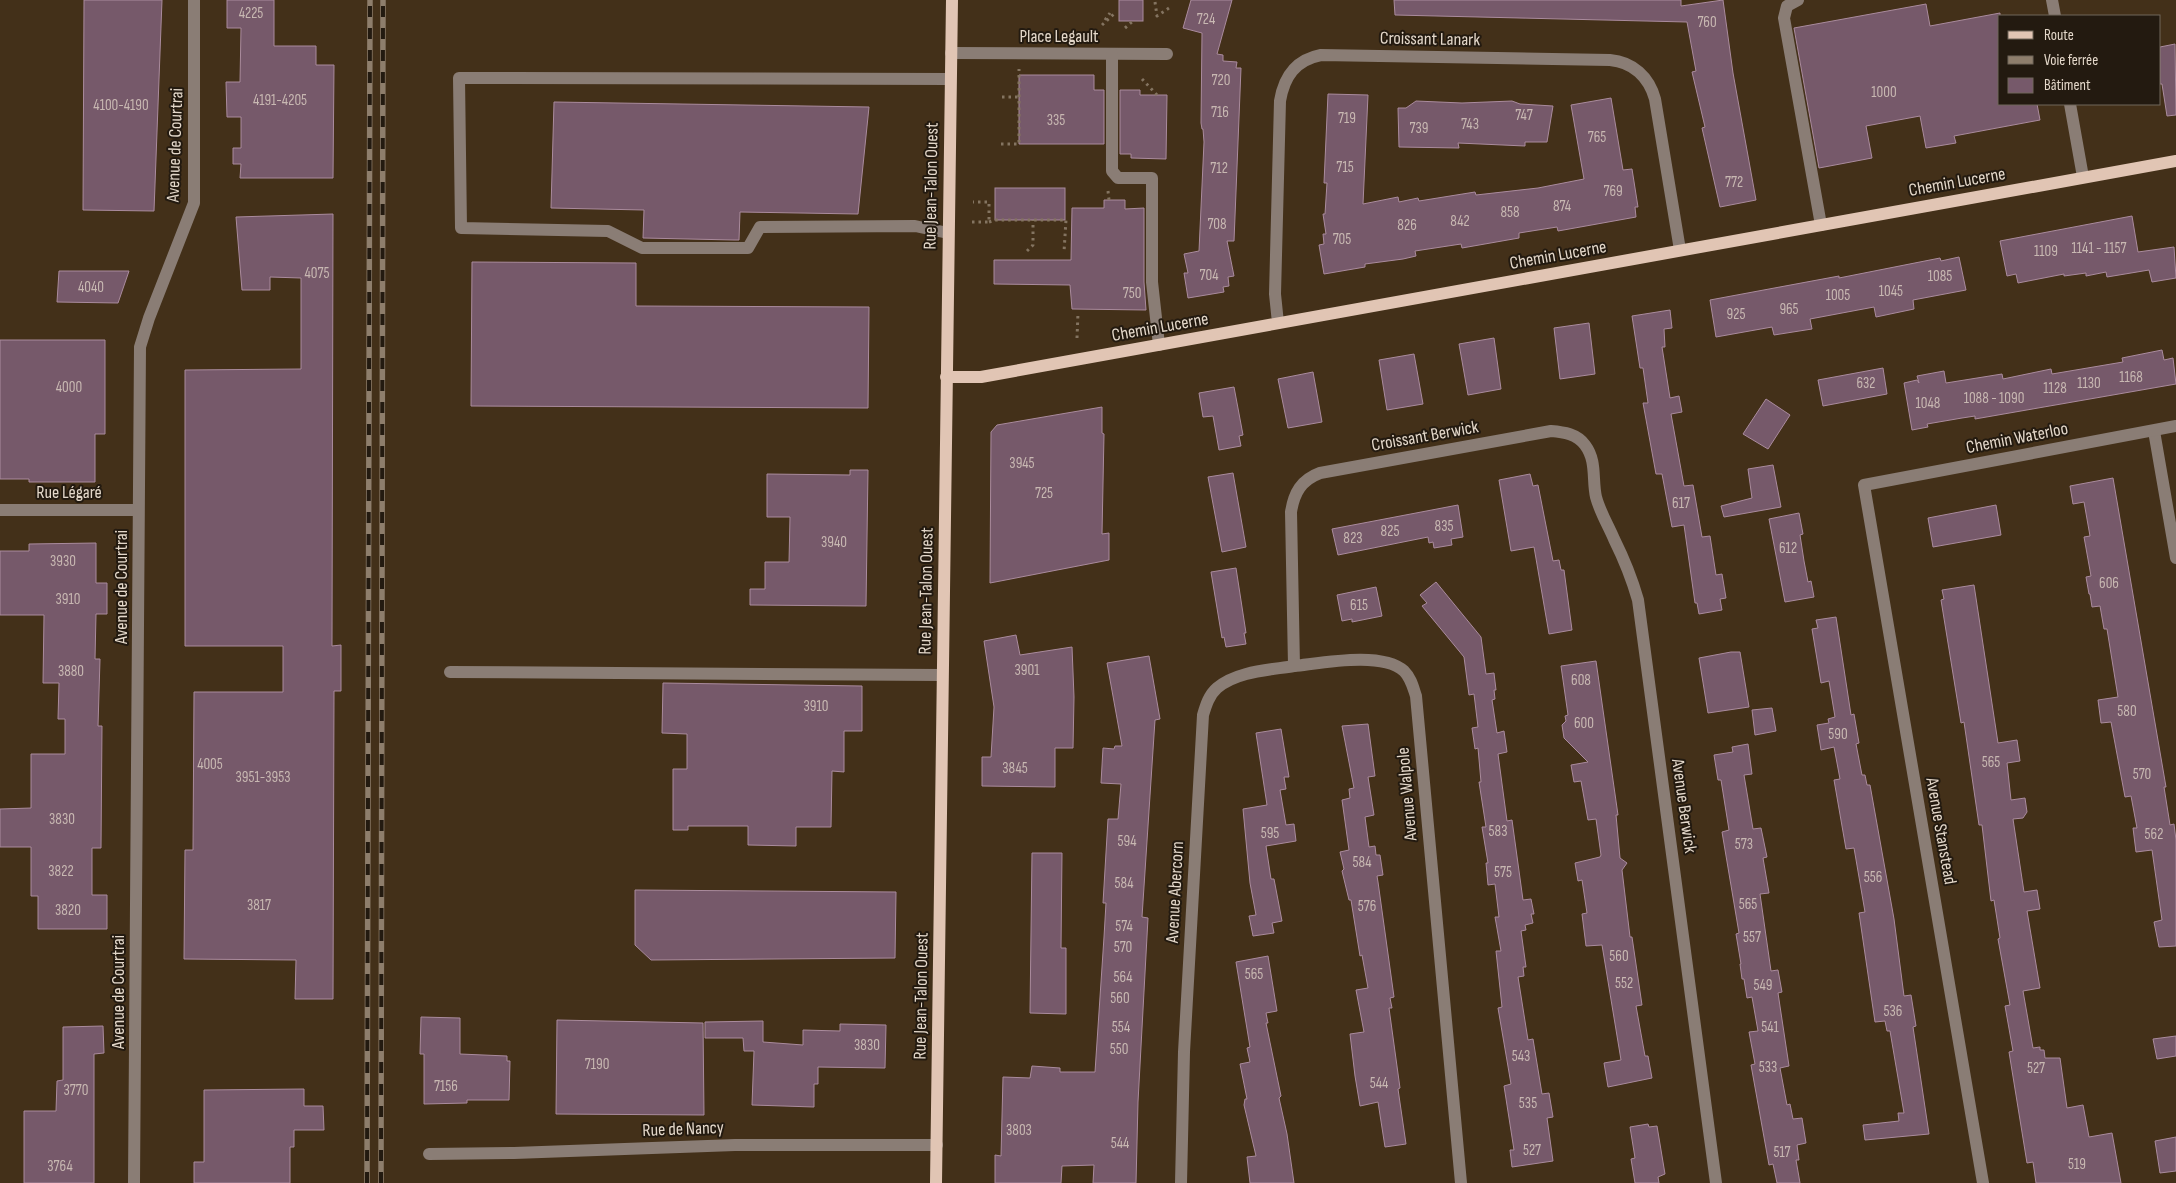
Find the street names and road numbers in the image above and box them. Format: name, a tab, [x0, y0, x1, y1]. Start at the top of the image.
street label: Place Legault	[1019, 26, 1099, 47]
street label: Croissant Lanark	[1380, 28, 1480, 50]
street label: Avenue de Courtrai	[162, 88, 187, 203]
street label: Rue Jean-Talon Ouest	[919, 122, 943, 250]
street label: Chemin Lucerne	[1907, 163, 2007, 201]
street label: Chemin Lucerne	[1508, 236, 1608, 274]
street label: Chemin Lucerne	[1110, 308, 1210, 346]
street label: Croissant Berwick	[1370, 416, 1480, 456]
street label: Chemin Waterloo	[1964, 418, 2070, 458]
street label: Rue Légaré	[36, 482, 102, 503]
street label: Rue Jean-Talon Ouest	[914, 527, 938, 655]
street label: Avenue de Courtrai	[111, 530, 132, 645]
street label: Avenue Walpole	[1392, 746, 1422, 843]
street label: Avenue Berwick	[1667, 756, 1701, 855]
street label: Avenue Stanstead	[1921, 775, 1961, 886]
street label: Avenue Abercorn	[1162, 841, 1188, 944]
street label: Rue Jean-Talon Ouest	[909, 932, 933, 1060]
street label: Avenue de Courtrai	[108, 935, 129, 1050]
street label: Rue de Nancy	[642, 1117, 724, 1141]

